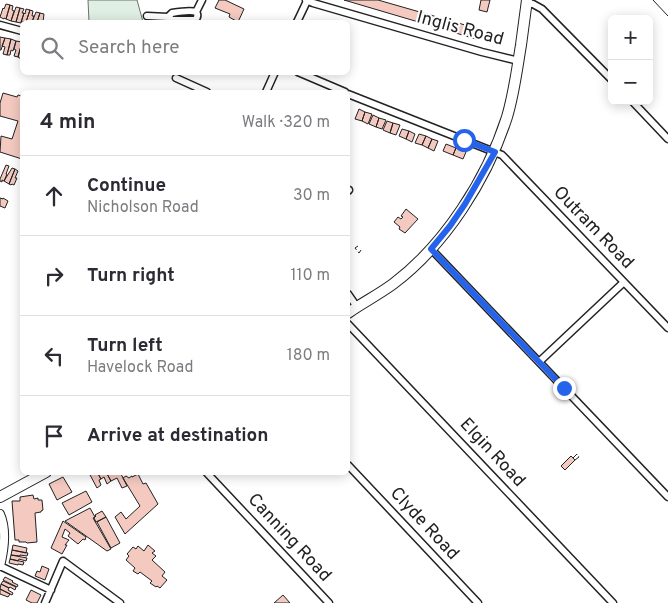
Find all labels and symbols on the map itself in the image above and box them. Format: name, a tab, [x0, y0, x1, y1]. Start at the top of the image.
street label: Inglis Road	[414, 6, 506, 52]
route start	[453, 129, 476, 152]
street label: Outram Road	[548, 182, 638, 274]
route end	[553, 377, 576, 400]
street label: Elgin Road	[454, 414, 530, 492]
street label: Clyde Road	[384, 483, 464, 565]
street label: Canning Road	[242, 489, 336, 587]

